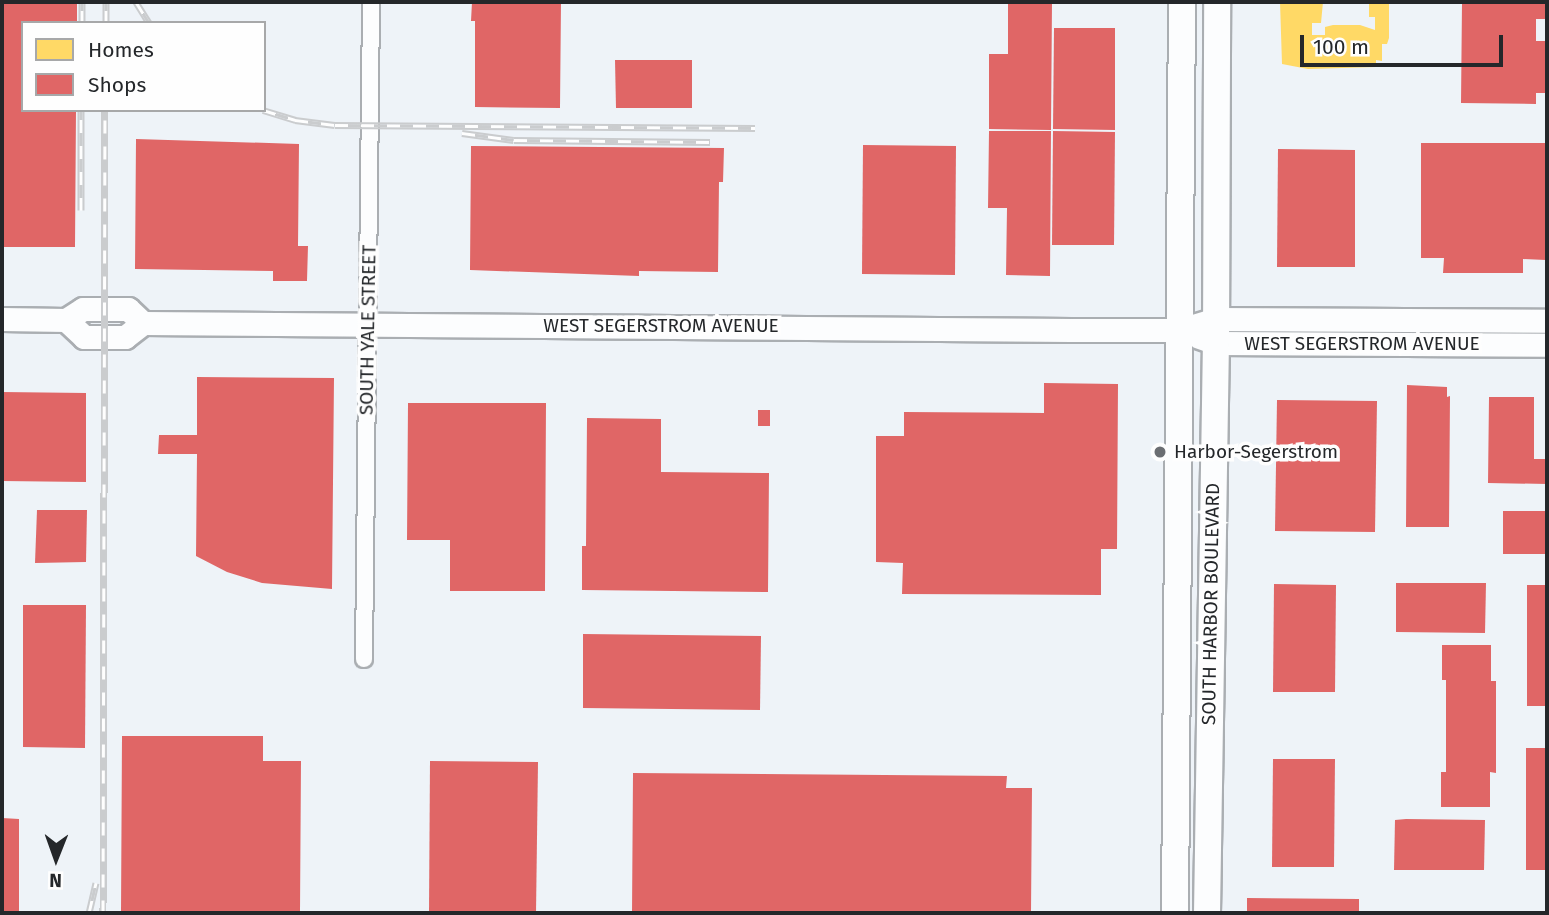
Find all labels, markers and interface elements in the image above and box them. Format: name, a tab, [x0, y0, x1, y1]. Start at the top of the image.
legend	[21, 21, 266, 112]
scale bar	[1304, 21, 1507, 65]
text: 100 m	[1313, 34, 1369, 60]
text: Homes	[88, 37, 154, 63]
text: Shops	[88, 72, 146, 98]
street label: SOUTH YALE STREET	[355, 245, 381, 415]
street label: WEST SEGERSTROM AVENUE	[543, 315, 779, 337]
street label: WEST SEGERSTROM AVENUE	[1244, 333, 1480, 355]
place label: Harbor-Segerstrom	[1174, 441, 1338, 463]
marker: Harbor-Segerstrom	[1152, 444, 1168, 460]
street label: SOUTH HARBOR BOULEVARD	[1197, 483, 1225, 725]
north arrow	[21, 824, 91, 894]
text: N	[49, 869, 62, 892]

